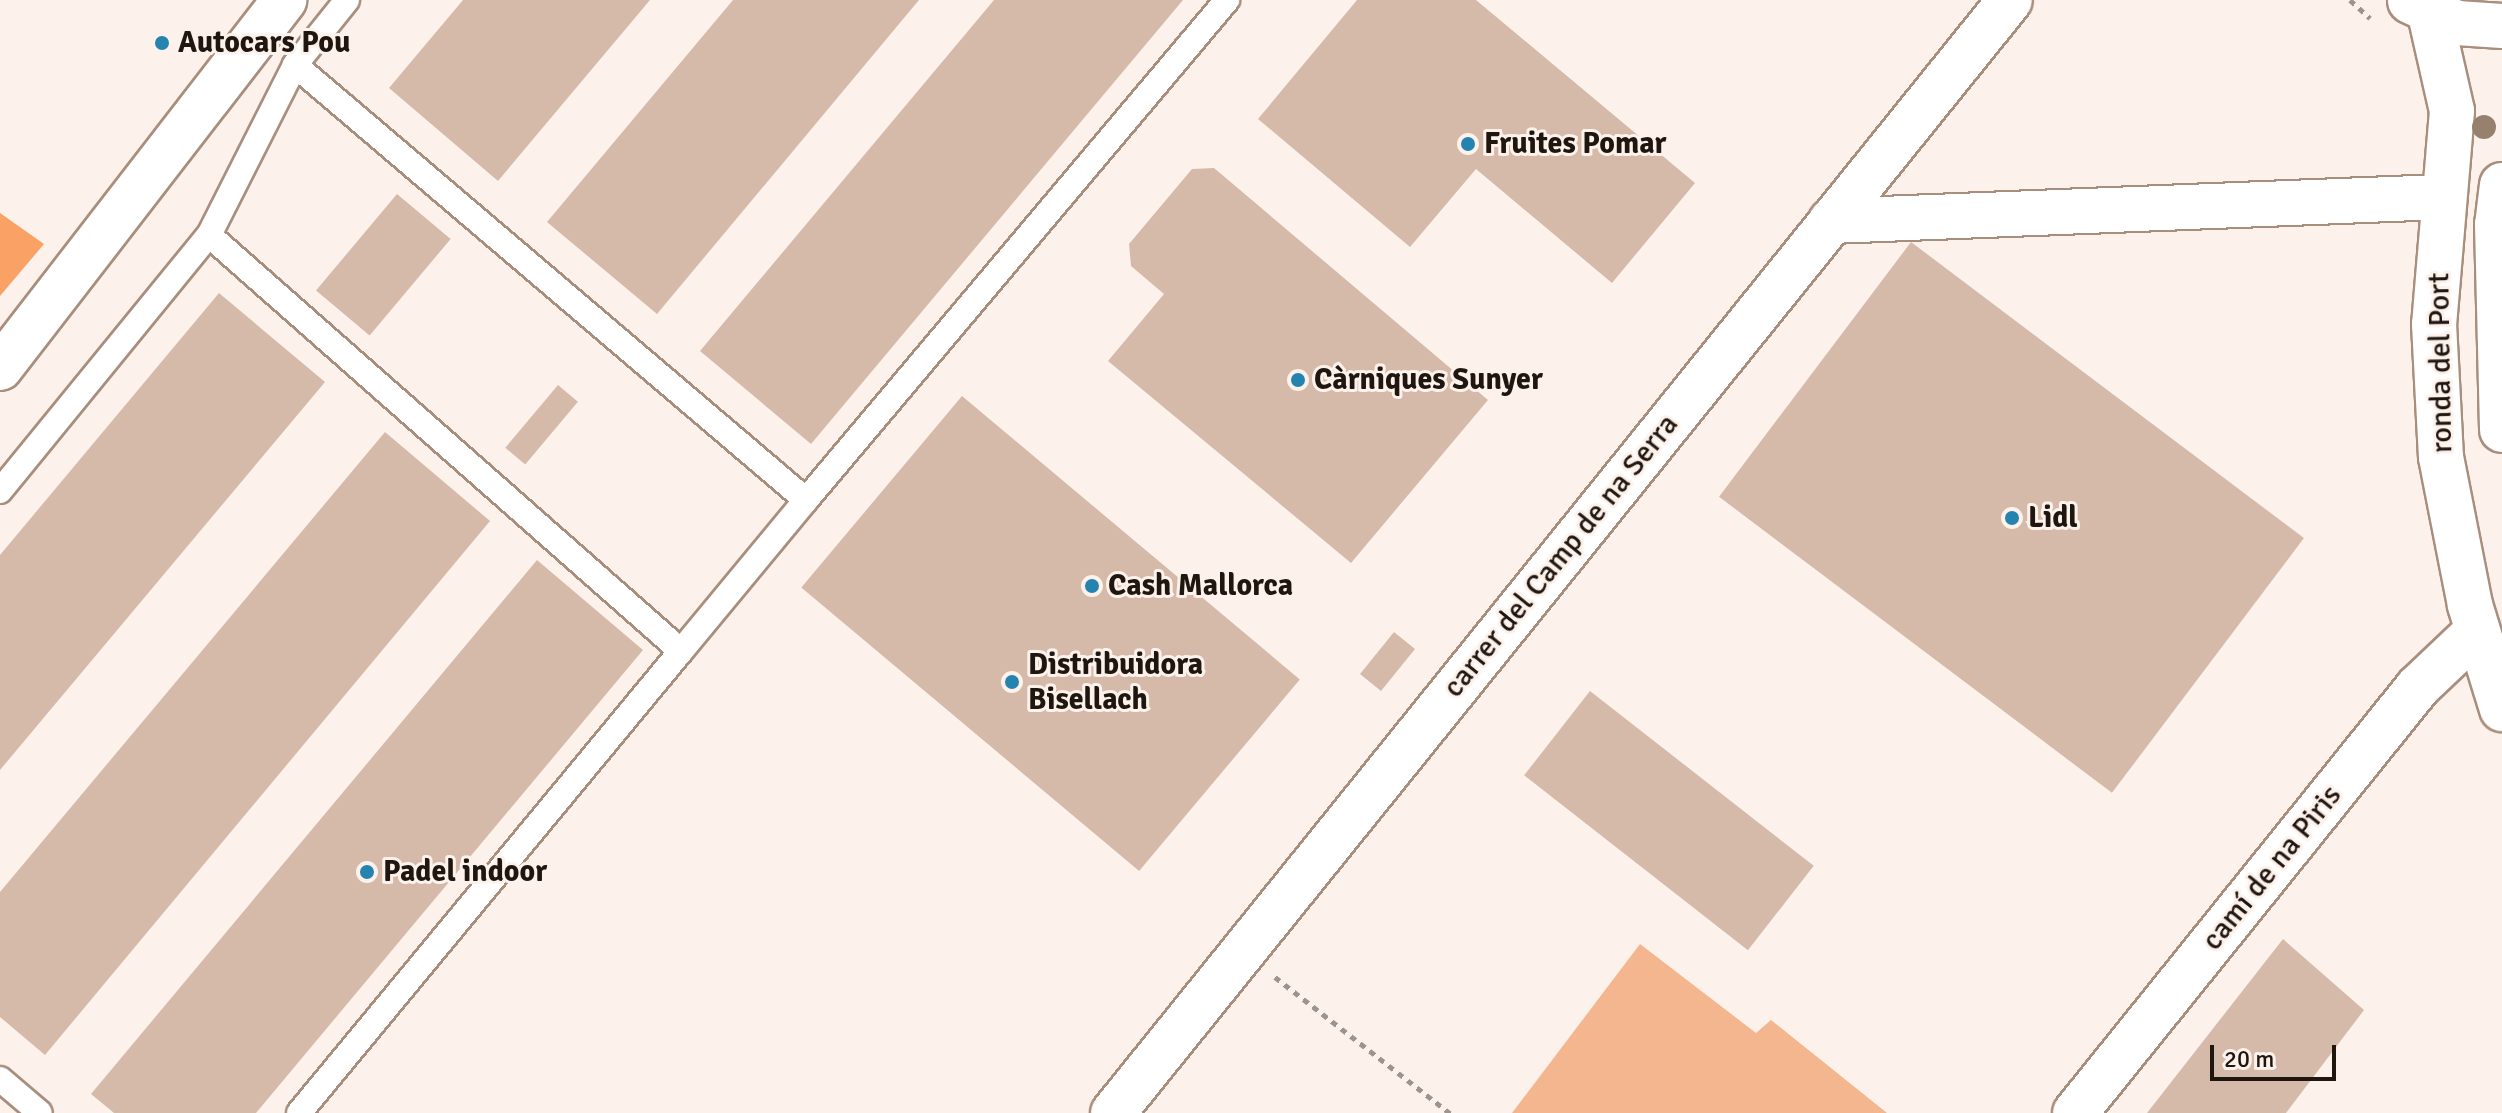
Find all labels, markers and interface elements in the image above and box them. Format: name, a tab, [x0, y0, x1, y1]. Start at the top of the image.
place label: Autocars Pou	[178, 25, 350, 61]
marker: Autocars Pou	[153, 34, 171, 52]
place label: Fruites Pomar	[1484, 126, 1666, 162]
marker: Fruites Pomar	[1459, 135, 1477, 153]
street label: ronda del Port	[2421, 272, 2461, 454]
place label: Càrniques Sunyer	[1314, 362, 1543, 398]
marker: Càrniques Sunyer	[1289, 371, 1307, 389]
street label: carrer del Camp de na Serra	[1436, 407, 1686, 705]
place label: Lidl	[2028, 500, 2078, 536]
marker: Lidl	[2003, 509, 2021, 527]
place label: Cash Mallorca	[1108, 568, 1293, 604]
marker: Cash Mallorca	[1083, 577, 1101, 595]
place label: Distribuidora Bisellach	[1028, 647, 1203, 718]
marker: Distribuidora Bisellach	[1003, 673, 1021, 691]
street label: camí de na Piris	[2195, 778, 2349, 958]
place label: Padel indoor	[383, 854, 547, 890]
marker: Padel indoor	[358, 863, 376, 881]
scale bar	[2214, 1029, 2340, 1079]
text: 20 m	[2224, 1044, 2274, 1074]

